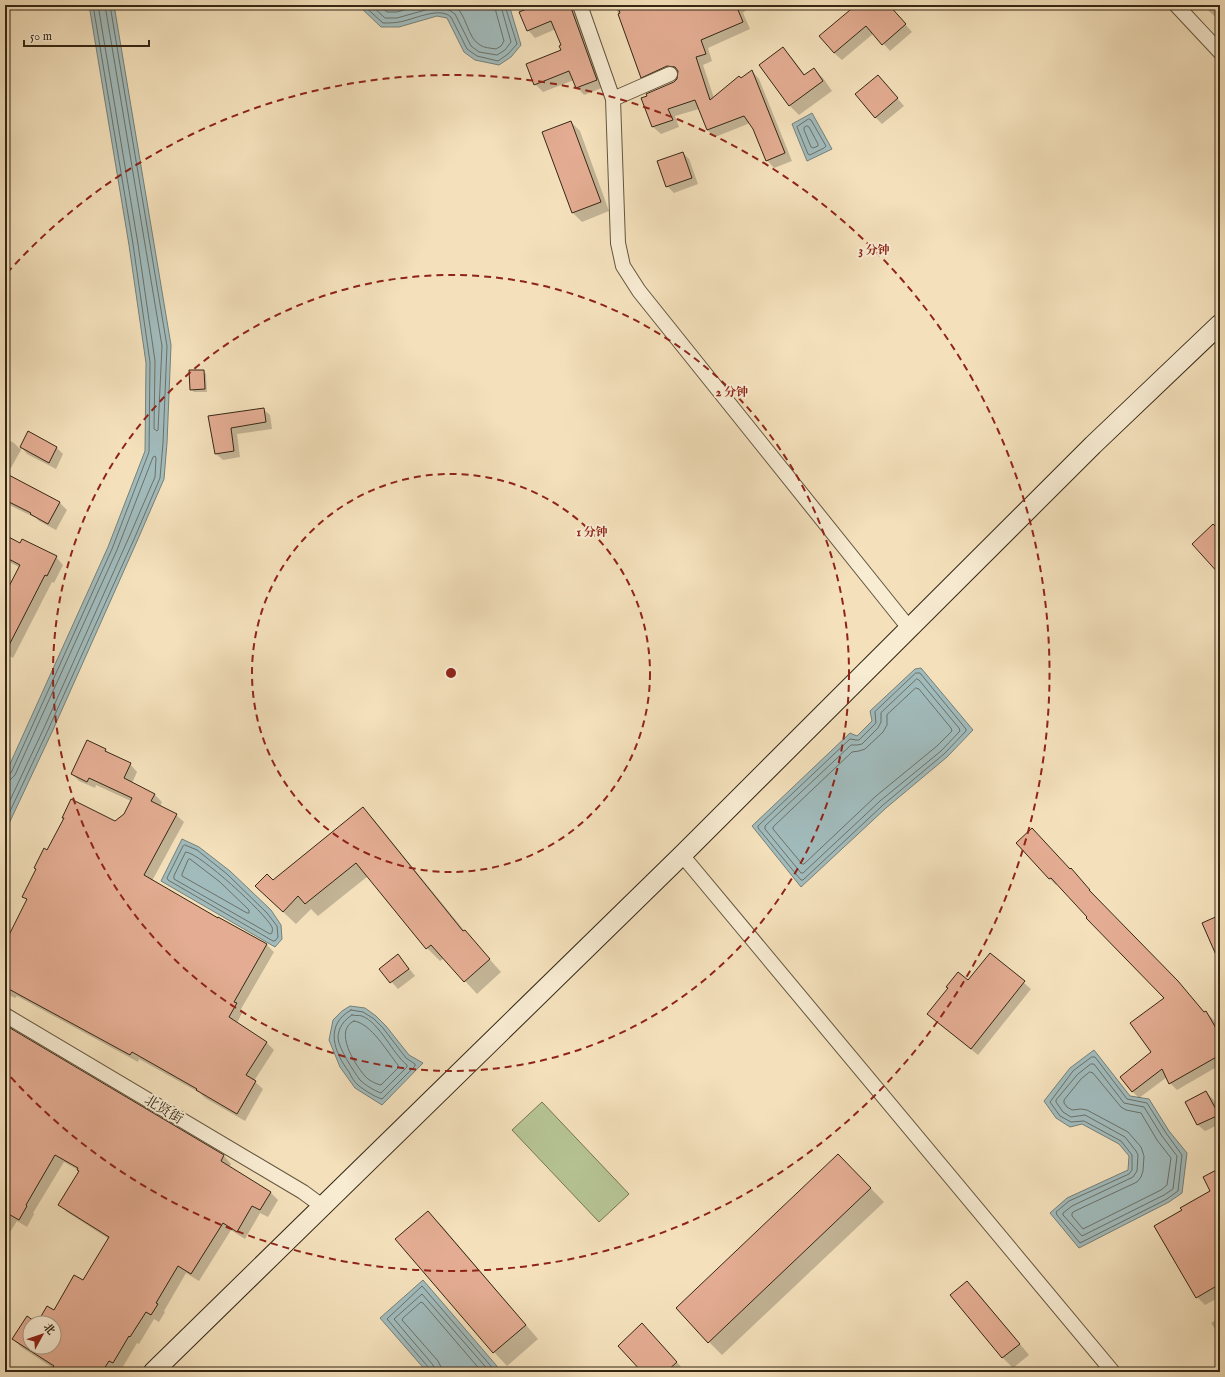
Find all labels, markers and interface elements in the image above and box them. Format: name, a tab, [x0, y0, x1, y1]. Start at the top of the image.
scale bar	[24, 22, 149, 48]
text: 50 m	[30, 29, 52, 44]
text: 3 分钟	[858, 243, 890, 258]
text: 2 分钟	[716, 385, 748, 400]
text: 1 分钟	[576, 525, 608, 540]
centre of rings	[444, 666, 458, 680]
street label: 北贤街	[141, 1091, 186, 1128]
north arrow	[22, 1315, 62, 1355]
text: 北	[40, 1321, 58, 1338]

